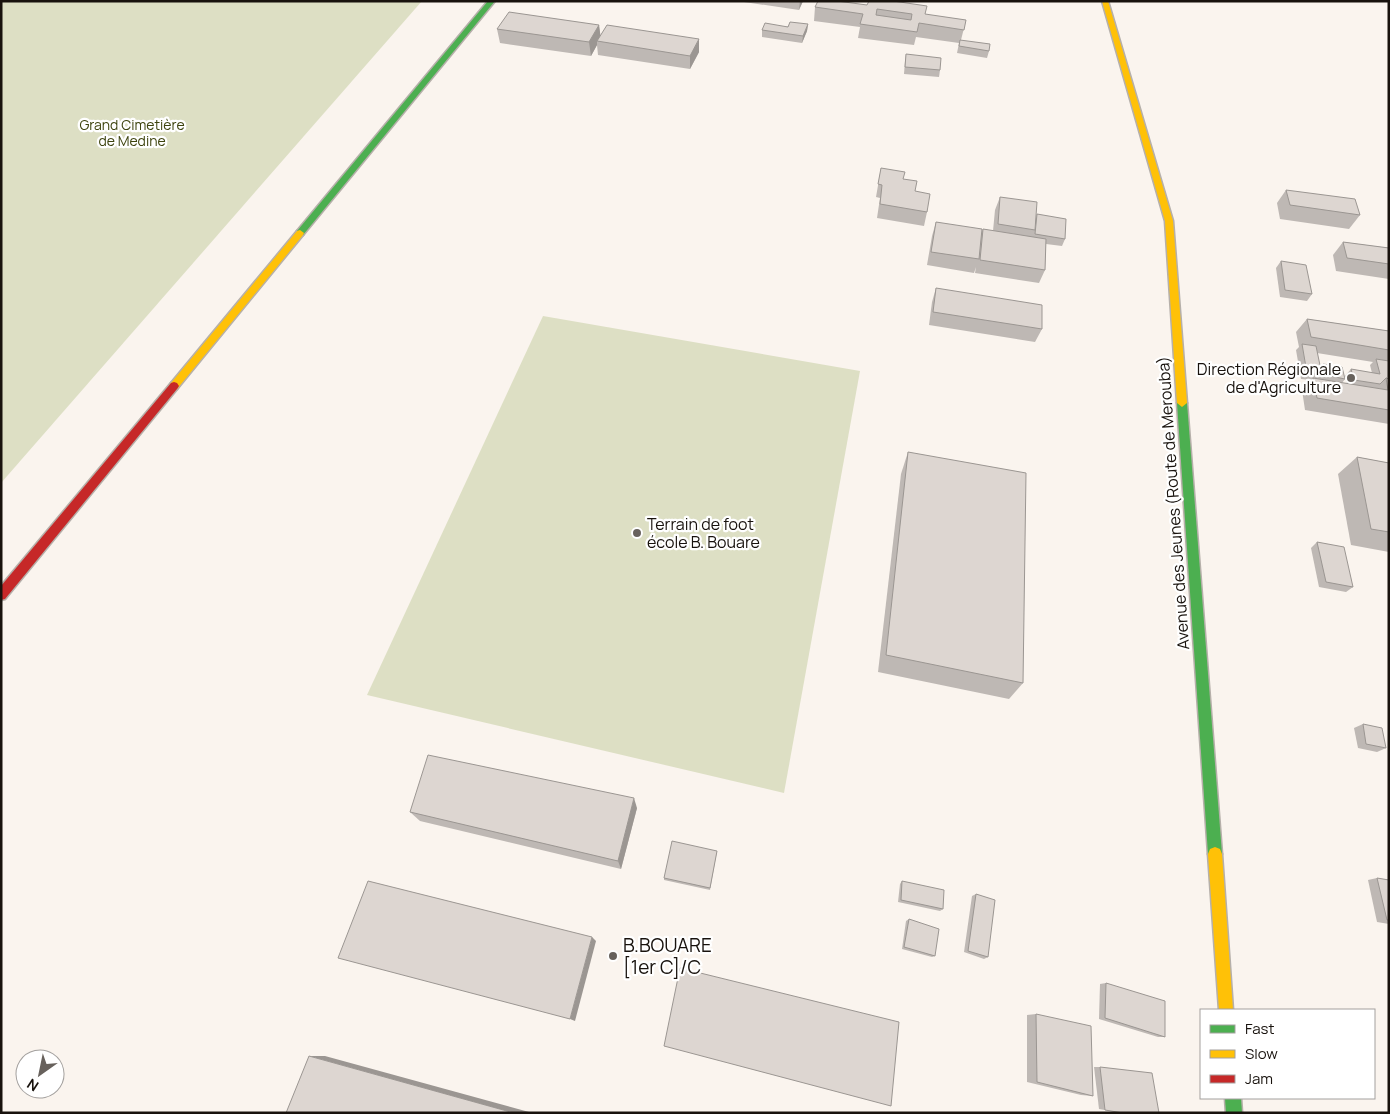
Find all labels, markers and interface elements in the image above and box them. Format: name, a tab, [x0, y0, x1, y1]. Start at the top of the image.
park label: Grand Cimetière de Medine	[79, 115, 185, 150]
street label: Avenue des Jeunes (Route de Merouba)	[1152, 356, 1194, 650]
place label: Direction Régionale de d'Agriculture	[1197, 358, 1341, 398]
marker: Direction Régionale de d'Agriculture	[1345, 372, 1357, 384]
place label: Terrain de foot école B. Bouare	[647, 513, 760, 553]
marker: Terrain de foot école B. Bouare	[631, 527, 643, 539]
place label: B.BOUARE [1er C]/C	[623, 932, 712, 980]
marker: B.BOUARE [1er C]/C	[607, 950, 619, 962]
legend	[1200, 1009, 1375, 1099]
text: Fast	[1245, 1018, 1274, 1039]
text: Slow	[1245, 1043, 1278, 1064]
north arrow	[15, 1049, 65, 1099]
text: Jam	[1245, 1068, 1273, 1089]
text: N	[23, 1075, 42, 1096]

